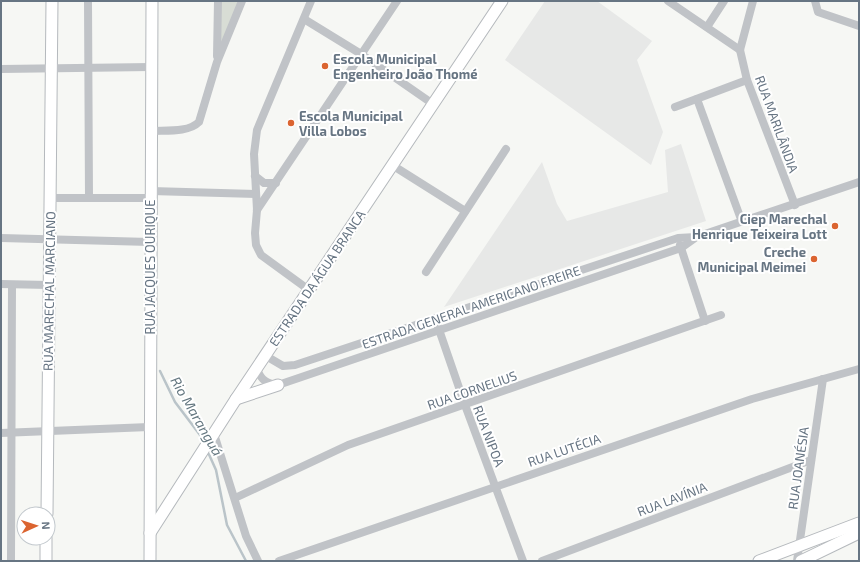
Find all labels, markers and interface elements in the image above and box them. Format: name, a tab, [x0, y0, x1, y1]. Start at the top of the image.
place label: Escola Municipal Engenheiro João Thomé	[333, 51, 478, 82]
marker: Escola Municipal Engenheiro João Thomé	[320, 61, 330, 71]
street label: RUA MARILÂNDIA	[752, 73, 802, 175]
place label: Escola Municipal Villa Lobos	[299, 108, 404, 139]
marker: Escola Municipal Villa Lobos	[286, 118, 296, 128]
street label: RUA JACQUES OURIQUE	[142, 199, 158, 335]
street label: ESTRADA DA ÁGUA BRANCA	[265, 206, 369, 349]
street label: RUA MARECHAL MARCIANO	[40, 211, 58, 371]
place label: Ciep Marechal Henrique Teixeira Lott	[692, 211, 828, 242]
marker: Ciep Marechal Henrique Teixeira Lott	[830, 221, 840, 231]
place label: Creche Municipal Meimei	[698, 244, 806, 275]
marker: Creche Municipal Meimei	[809, 254, 819, 264]
street label: ESTRADA GENERAL AMERICANO FREIRE	[360, 262, 582, 352]
street label: RUA CORNELIUS	[425, 367, 519, 413]
water label: Rio Maranguá	[167, 373, 227, 459]
street label: RUA NIPOA	[470, 403, 508, 469]
street label: RUA JOANÉSIA	[783, 425, 812, 510]
street label: RUA LUTÉCIA	[525, 429, 603, 470]
street label: RUA LAVÍNIA	[634, 477, 709, 520]
north arrow	[16, 506, 56, 546]
text: N	[40, 521, 53, 530]

